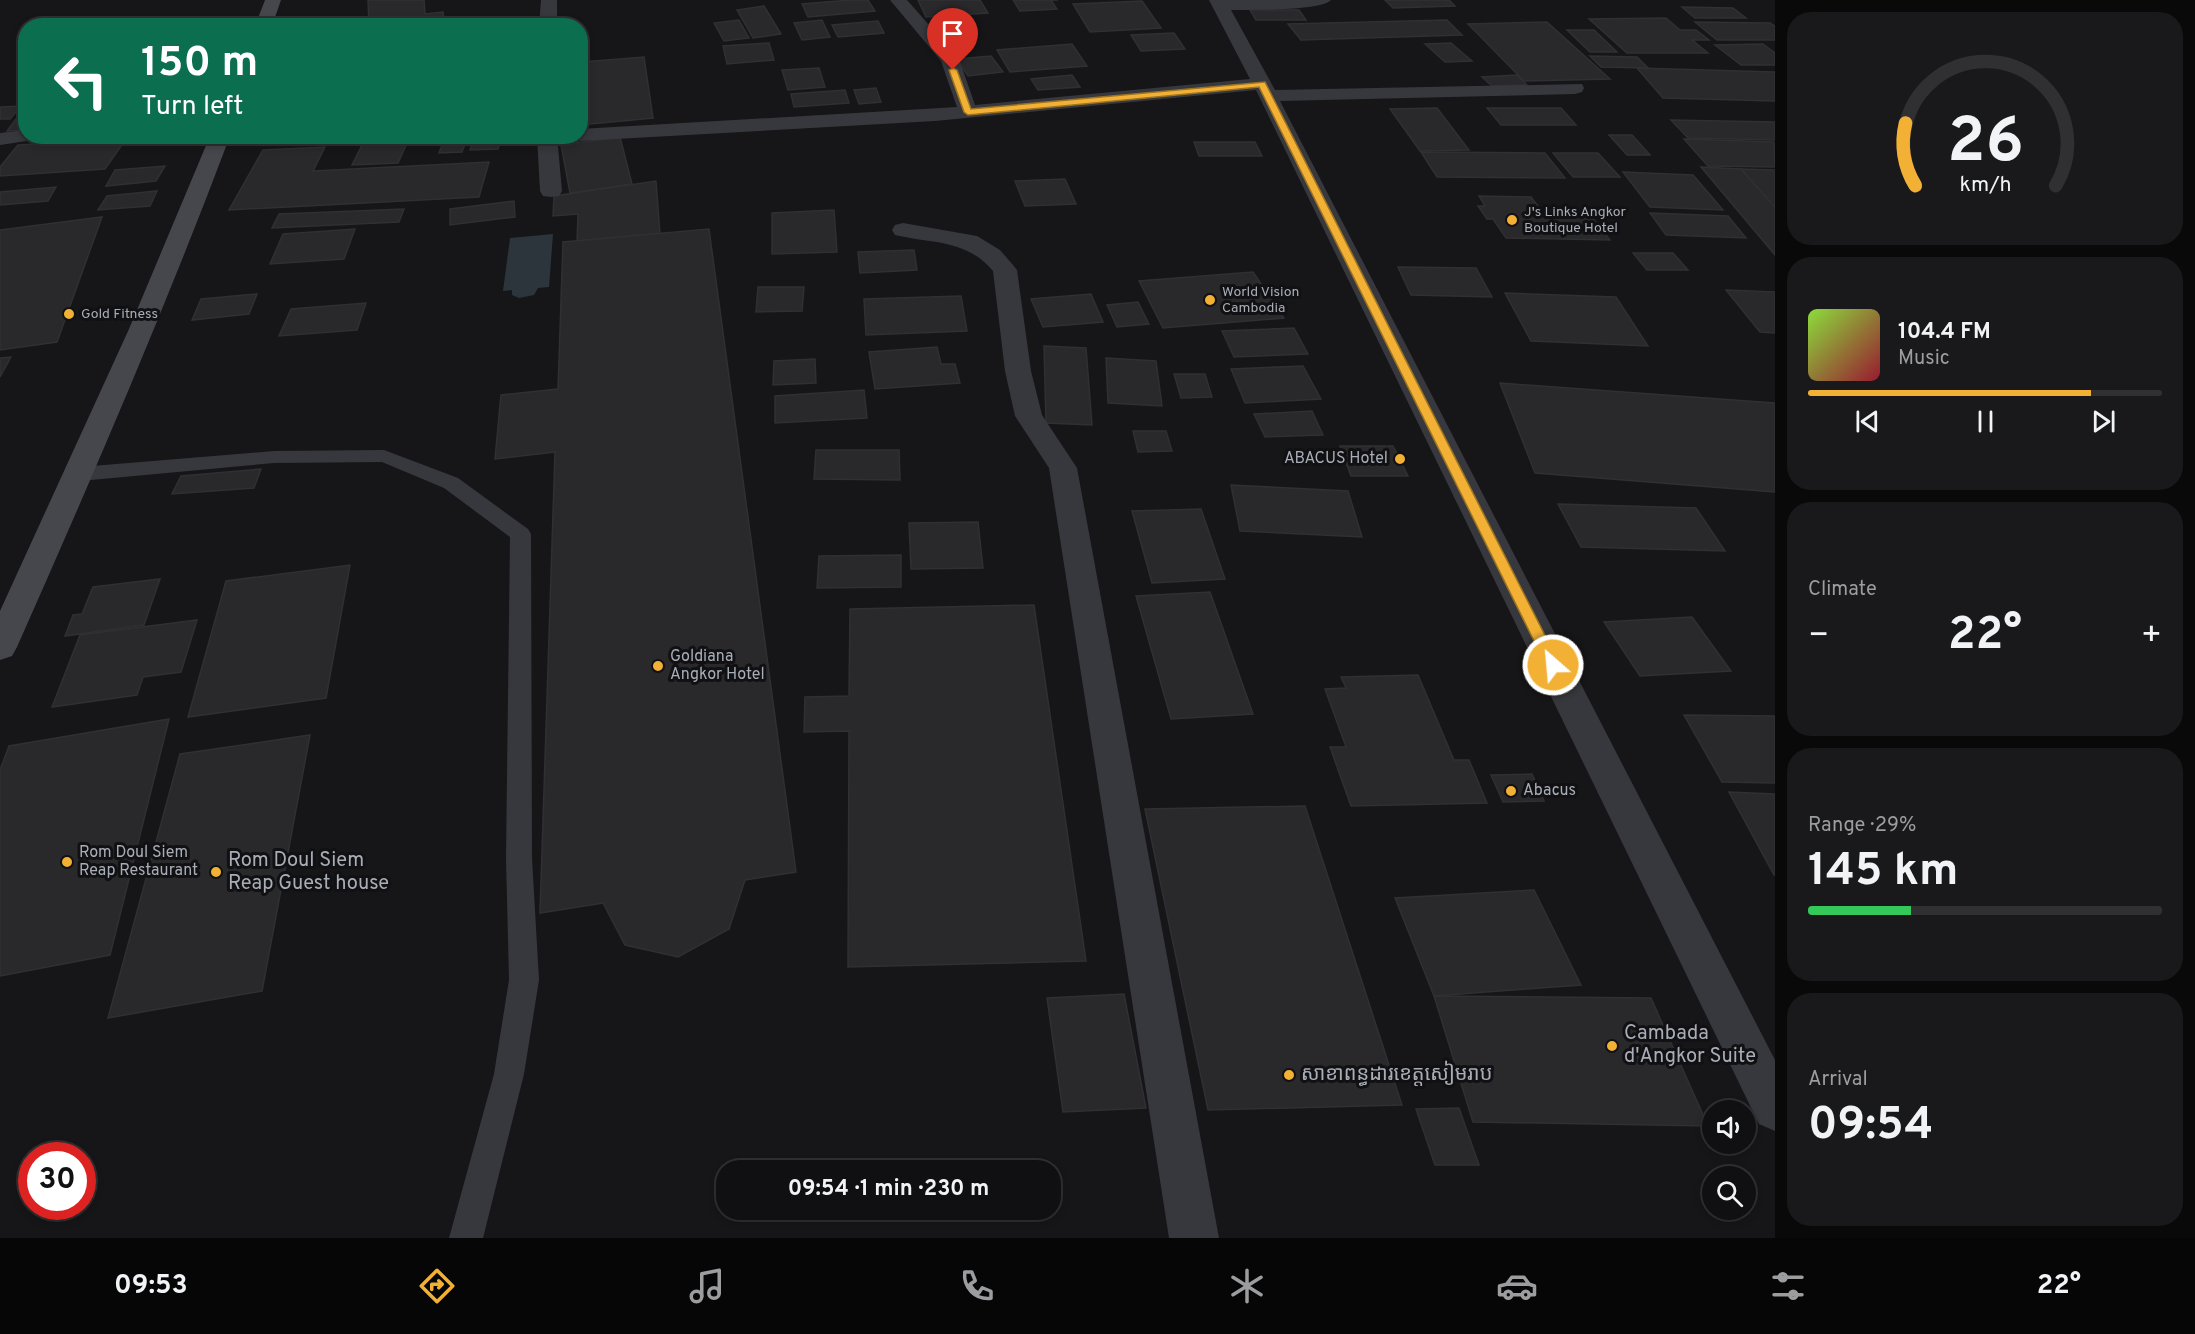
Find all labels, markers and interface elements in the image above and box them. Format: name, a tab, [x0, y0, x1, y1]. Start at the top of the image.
pin	[927, 8, 978, 70]
icon: arrive	[936, 17, 969, 50]
text: 150 m	[141, 38, 258, 91]
icon: left	[42, 42, 120, 120]
text: Turn left	[141, 90, 243, 124]
text: 26	[1947, 105, 2023, 184]
text: km/h	[1959, 172, 2011, 199]
place label: J's Links Angkor Boutique Hotel	[1524, 204, 1626, 237]
marker: J's Links Angkor Boutique Hotel	[1505, 213, 1519, 227]
place label: World Vision Cambodia	[1222, 284, 1299, 317]
marker: World Vision Cambodia	[1203, 293, 1217, 307]
place label: Gold Fitness	[81, 306, 158, 323]
marker: Gold Fitness	[62, 307, 76, 321]
text: 104.4 FM	[1898, 319, 1991, 346]
text: Music	[1898, 346, 1950, 372]
icon: previous	[1851, 405, 1884, 438]
icon: pause	[1969, 405, 2002, 438]
icon: next	[2087, 405, 2120, 438]
place label: ABACUS Hotel	[1284, 449, 1388, 469]
marker: ABACUS Hotel	[1393, 452, 1407, 466]
text: Climate	[1808, 577, 1877, 603]
text: 22°	[1948, 608, 2022, 665]
text: −	[1808, 616, 1829, 658]
text: +	[2141, 616, 2162, 658]
position arrow	[1521, 633, 1585, 697]
place label: Goldiana Angkor Hotel	[670, 647, 765, 685]
marker: Goldiana Angkor Hotel	[651, 659, 665, 673]
place label: Abacus	[1523, 781, 1576, 801]
marker: Abacus	[1504, 784, 1518, 798]
text: Range · 29%	[1808, 813, 1916, 839]
place label: Rom Doul Siem Reap Restaurant	[79, 843, 198, 881]
text: 145 km	[1808, 844, 1958, 901]
place label: Rom Doul Siem Reap Guest house	[228, 848, 389, 897]
marker: Rom Doul Siem Reap Restaurant	[60, 855, 74, 869]
marker: Rom Doul Siem Reap Guest house	[209, 865, 223, 879]
place label: Cambada d'Angkor Suite	[1624, 1021, 1756, 1070]
marker: Cambada d'Angkor Suite	[1605, 1039, 1619, 1053]
place label: សាខាពន្ធដារខេត្តសៀមរាប	[1301, 1060, 1492, 1088]
text: Arrival	[1808, 1067, 1868, 1093]
marker: សាខាពន្ធដារខេត្តសៀមរាប	[1282, 1068, 1296, 1082]
text: 09:54	[1808, 1098, 1933, 1155]
map controls	[1702, 1100, 1756, 1220]
button: sound	[1702, 1100, 1756, 1154]
speed limit sign: 30	[18, 1142, 96, 1220]
button: search	[1702, 1166, 1756, 1220]
text: 09:54 · 1 min · 230 m	[788, 1176, 989, 1203]
icon: directions	[416, 1265, 458, 1307]
icon: music	[686, 1265, 728, 1307]
icon: phone	[956, 1265, 998, 1307]
icon: climate	[1226, 1265, 1268, 1307]
icon: car	[1496, 1265, 1538, 1307]
icon: filters	[1767, 1265, 1809, 1307]
text: 09:53	[114, 1269, 188, 1303]
text: 22°	[2037, 1269, 2081, 1303]

